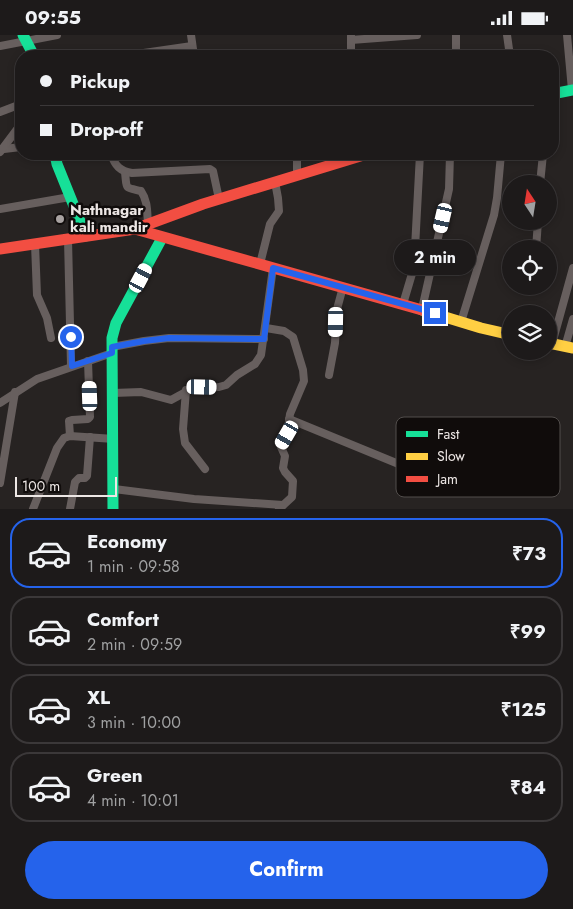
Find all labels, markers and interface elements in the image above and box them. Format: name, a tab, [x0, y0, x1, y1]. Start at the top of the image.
text: 09:55	[25, 4, 81, 31]
text: Pickup	[70, 68, 130, 95]
text: Drop-off	[70, 116, 143, 143]
north arrow	[502, 175, 558, 230]
map controls	[502, 175, 557, 360]
place label: Nathnagar kali mandir	[70, 199, 149, 238]
car	[432, 202, 453, 234]
marker: Nathnagar kali mandir	[54, 213, 66, 225]
button: locate	[502, 240, 557, 295]
callout: 2 min	[394, 241, 476, 275]
text: 2 min	[414, 246, 456, 269]
car	[127, 261, 154, 295]
route end	[424, 302, 446, 324]
button: layers	[502, 305, 557, 360]
car	[328, 307, 343, 337]
route start	[60, 326, 82, 348]
car	[186, 379, 217, 395]
car	[81, 381, 98, 411]
legend	[396, 417, 560, 497]
car	[273, 418, 300, 452]
text: Fast	[437, 424, 460, 444]
text: Slow	[437, 446, 465, 466]
text: Jam	[435, 469, 458, 489]
scale bar	[15, 474, 118, 497]
text: 100 m	[22, 476, 60, 496]
text: Economy	[87, 528, 167, 555]
icon: car	[27, 531, 72, 576]
text: ₹73	[512, 540, 546, 567]
text: 1 min · 09:58	[87, 555, 180, 578]
text: Comfort	[87, 606, 159, 633]
icon: car	[27, 609, 72, 654]
text: ₹99	[510, 618, 546, 645]
text: 2 min · 09:59	[87, 633, 182, 656]
text: XL	[87, 684, 110, 711]
icon: car	[27, 687, 72, 732]
text: ₹125	[501, 696, 546, 723]
text: 3 min · 10:00	[87, 711, 181, 734]
text: Green	[87, 762, 143, 789]
icon: car	[27, 765, 72, 810]
text: ₹84	[510, 774, 546, 801]
text: 4 min · 10:01	[87, 789, 179, 812]
button: Confirm	[25, 841, 548, 899]

